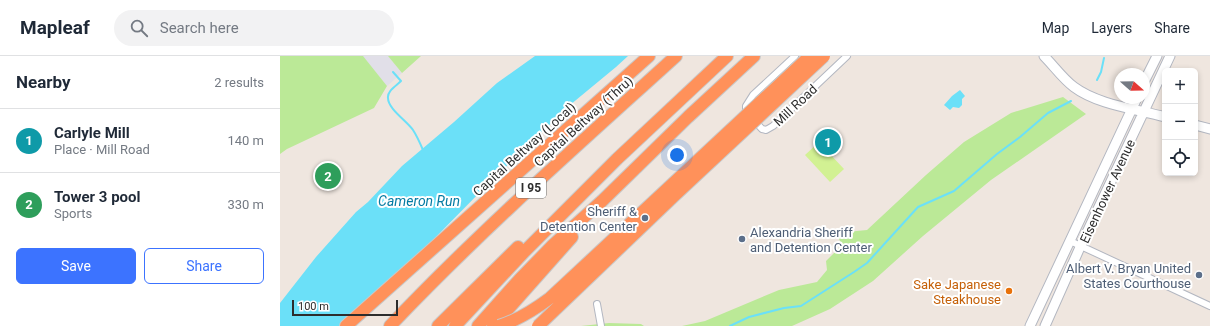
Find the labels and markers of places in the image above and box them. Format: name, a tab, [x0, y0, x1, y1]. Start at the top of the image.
pin: 1	[815, 127, 841, 157]
pin: 2	[315, 161, 341, 191]
place label: Sheriff & Detention Center	[540, 204, 638, 234]
marker: Sheriff & Detention Center	[640, 213, 650, 223]
place label: Alexandria Sheriff and Detention Center	[750, 225, 872, 255]
marker: Alexandria Sheriff and Detention Center	[737, 234, 747, 244]
place label: Albert V. Bryan United States Courthouse	[1066, 261, 1191, 291]
marker: Albert V. Bryan United States Courthouse	[1194, 270, 1204, 280]
place label: Sake Japanese Steakhouse	[913, 277, 1001, 307]
marker: Sake Japanese Steakhouse	[1004, 286, 1014, 296]

